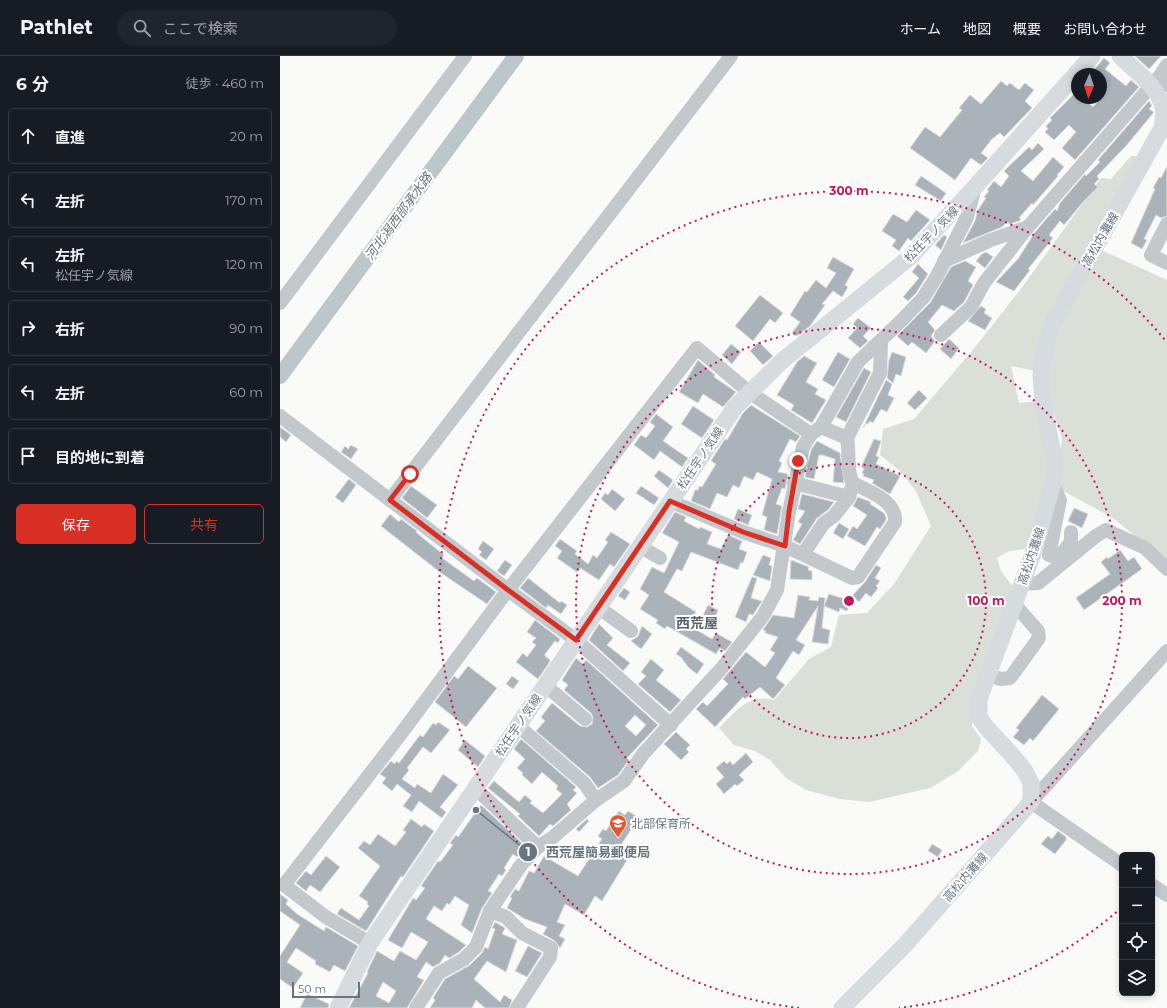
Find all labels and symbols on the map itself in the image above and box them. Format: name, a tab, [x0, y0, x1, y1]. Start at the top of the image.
north arrow	[1071, 68, 1107, 104]
water label: 河北潟西部承水路	[361, 168, 436, 263]
text: 300 m	[828, 183, 869, 198]
street label: 松任宇ノ気線	[901, 203, 961, 265]
street label: 高松内灘線	[1079, 209, 1121, 269]
street label: 松任宇ノ気線	[674, 424, 726, 492]
route end	[789, 452, 807, 470]
route start	[401, 465, 419, 483]
street label: 高松内灘線	[1014, 525, 1048, 587]
text: 100 m	[968, 593, 1004, 608]
text: 200 m	[1102, 593, 1142, 608]
centre of rings	[842, 594, 856, 608]
district label: 西荒屋	[676, 614, 718, 632]
street label: 松任宇ノ気線	[492, 691, 544, 759]
school or university icon: 北部保育所	[608, 813, 628, 838]
place label: 北部保育所	[631, 816, 691, 831]
callout: 西荒屋簡易郵便局	[518, 840, 658, 865]
text: 1	[526, 844, 530, 859]
text: 西荒屋簡易郵便局	[546, 844, 650, 860]
street label: 高松内灘線	[940, 849, 990, 905]
scale bar	[292, 980, 360, 999]

